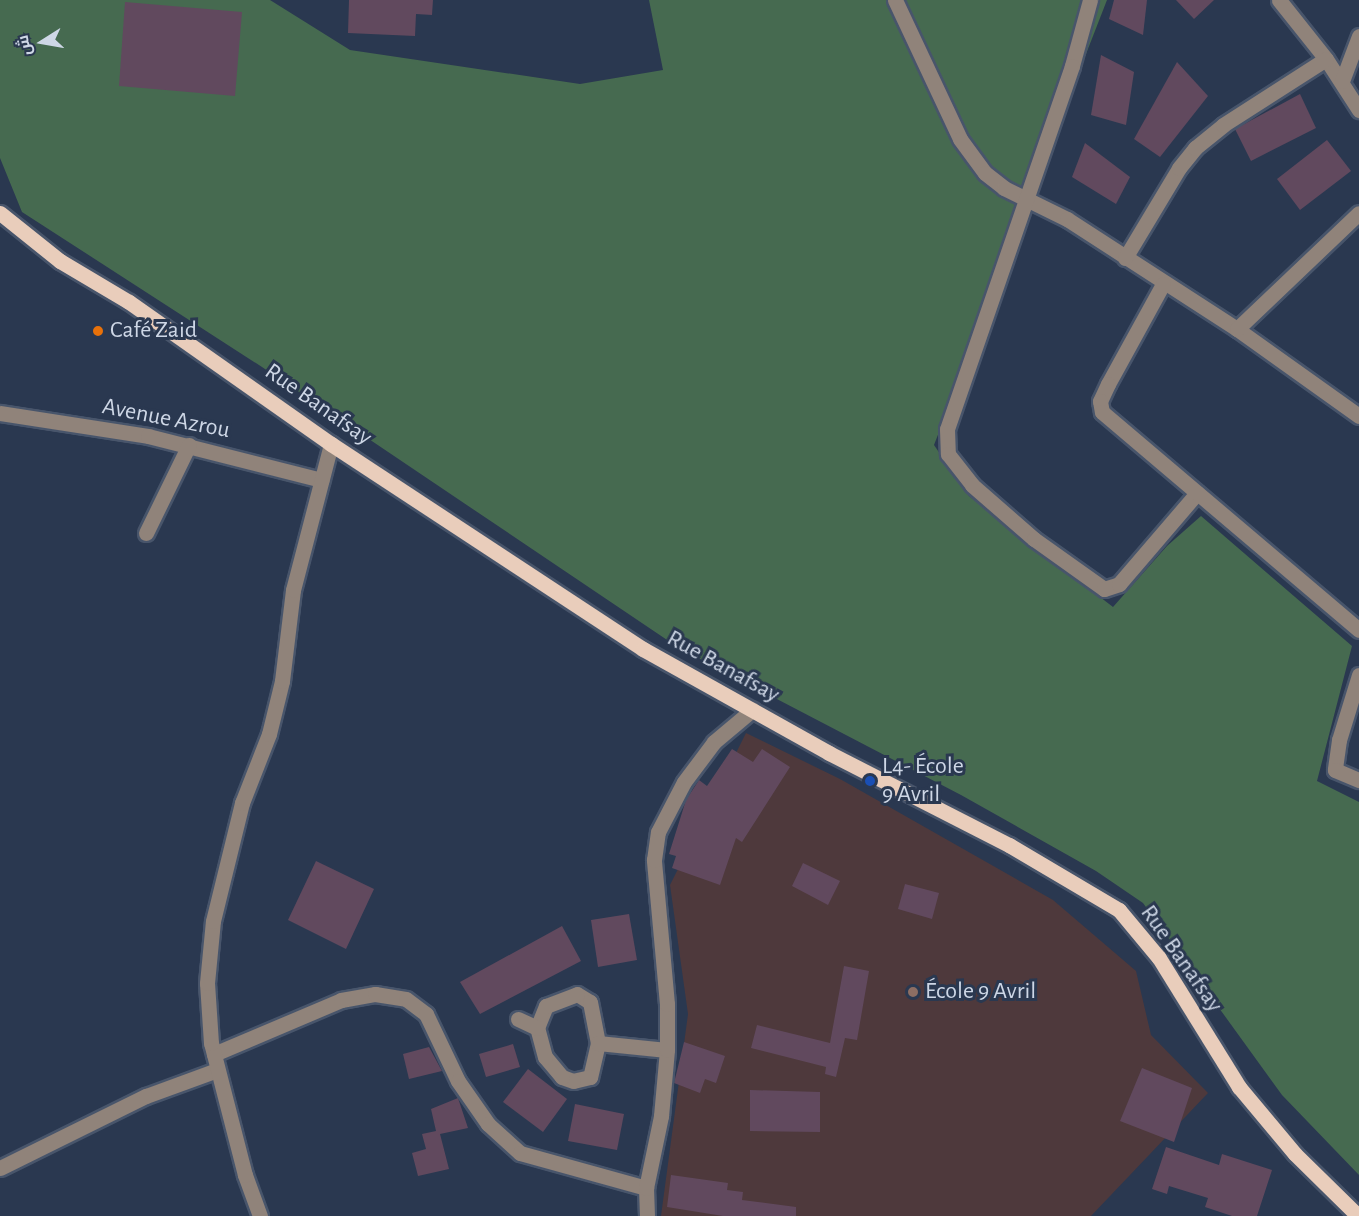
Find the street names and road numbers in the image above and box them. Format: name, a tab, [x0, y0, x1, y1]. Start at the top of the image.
street label: Rue Banafsay	[259, 358, 377, 452]
street label: Avenue Azrou	[100, 393, 232, 445]
street label: Rue Banafsay	[662, 624, 784, 710]
street label: Rue Banafsay	[1134, 900, 1228, 1018]

